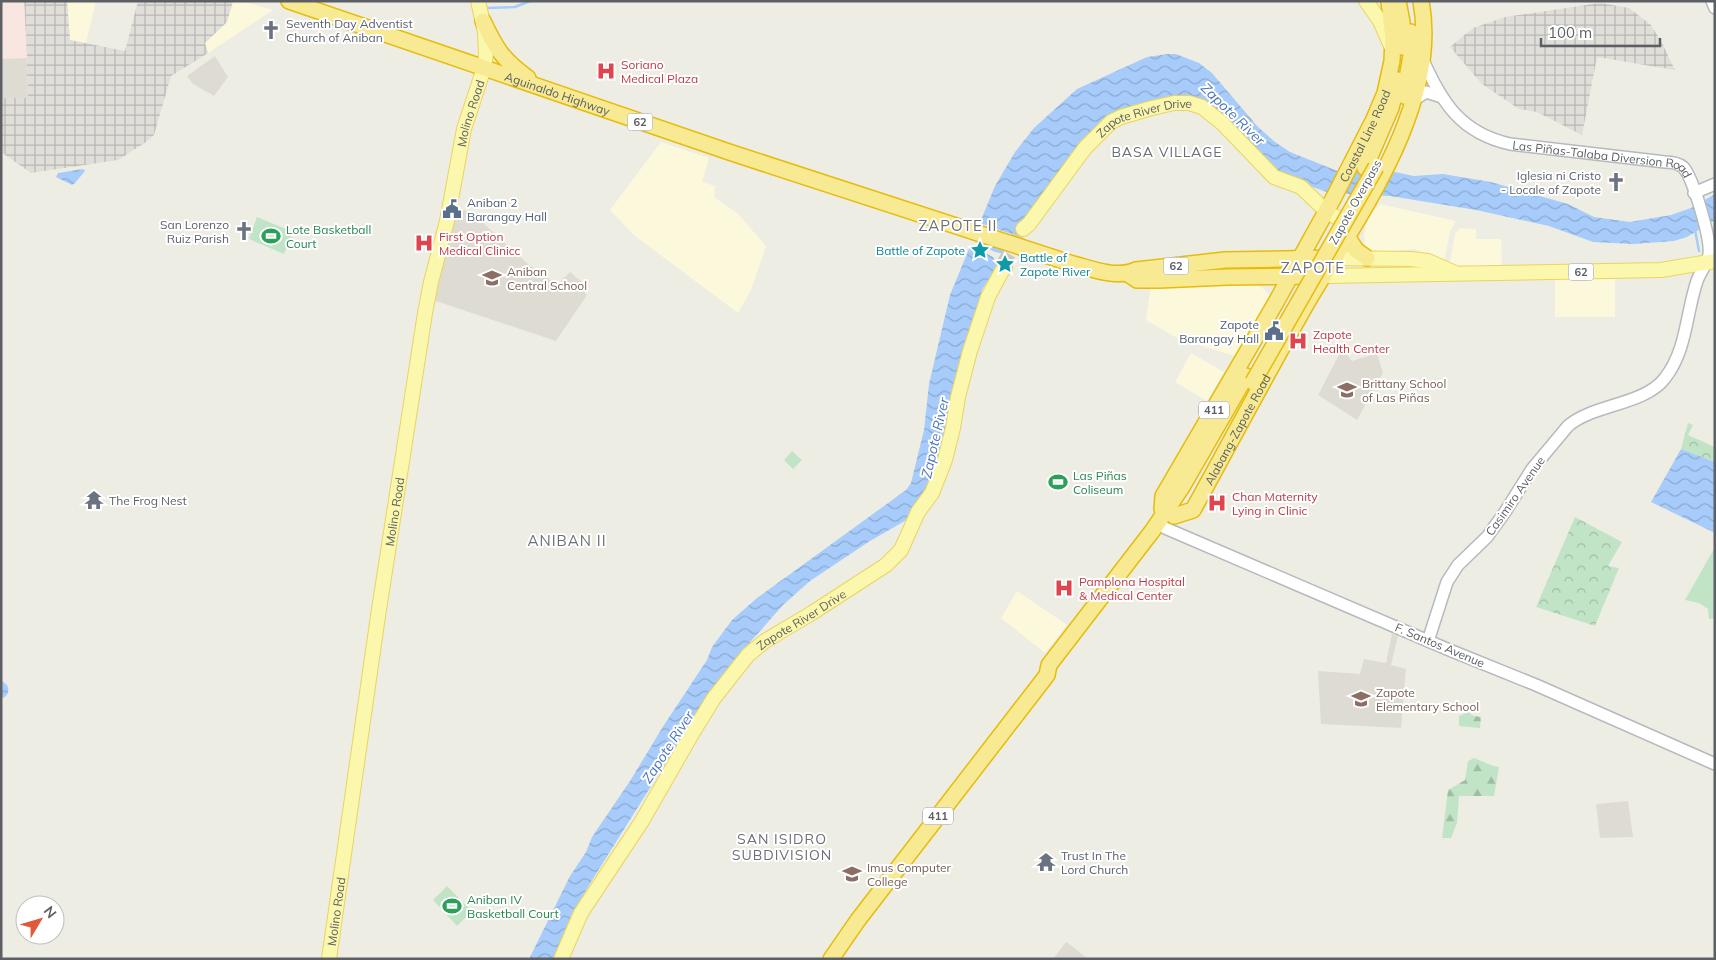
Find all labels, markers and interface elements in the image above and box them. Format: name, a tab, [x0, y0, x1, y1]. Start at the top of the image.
scale bar	[1541, 15, 1660, 47]
place label: Seventh Day Adventist Church of Aniban	[286, 16, 413, 45]
church icon: Seventh Day Adventist Church of Aniban	[260, 19, 282, 41]
text: 100 m	[1548, 23, 1592, 42]
place label: Soriano Medical Plaza	[621, 57, 698, 86]
hospital icon: Soriano Medical Plaza	[595, 60, 617, 82]
street label: Aguinaldo Highway	[503, 68, 613, 118]
street label: Molino Road	[453, 78, 487, 148]
water label: Zapote River	[1197, 79, 1269, 150]
street label: Coastal Line Road	[1336, 87, 1393, 184]
street label: Zapote River Drive	[1093, 95, 1194, 140]
road number: 62	[628, 114, 652, 130]
street label: Las Piñas-Talaba Diversion Road	[1512, 137, 1696, 180]
district label: BASA VILLAGE	[1111, 143, 1223, 161]
street label: Zapote Overpass	[1325, 157, 1385, 247]
place label: Iglesia ni Cristo - Locale of Zapote	[1501, 168, 1601, 197]
church icon: Iglesia ni Cristo - Locale of Zapote	[1605, 171, 1627, 193]
place label: Aniban 2 Barangay Hall	[467, 195, 547, 224]
public building icon: Aniban 2 Barangay Hall	[441, 198, 463, 220]
district label: ZAPOTE II	[919, 216, 997, 235]
place label: San Lorenzo Ruiz Parish	[160, 217, 229, 246]
church icon: San Lorenzo Ruiz Parish	[233, 220, 255, 242]
place label: Lote Basketball Court	[286, 222, 371, 251]
sports icon: Lote Basketball Court	[260, 225, 282, 247]
place label: First Option Medical Clinicc	[439, 229, 521, 258]
hospital icon: First Option Medical Clinicc	[413, 232, 435, 254]
place icon: Battle of Zapote	[969, 239, 991, 261]
place label: Battle of Zapote	[876, 243, 965, 258]
place label: Battle of Zapote River	[1020, 250, 1091, 279]
place icon: Battle of Zapote River	[994, 253, 1016, 275]
road number: 62	[1164, 258, 1188, 274]
district label: ZAPOTE	[1281, 258, 1345, 277]
place label: Aniban Central School	[507, 264, 587, 293]
road number: 62	[1568, 264, 1594, 280]
school or university icon: Aniban Central School	[481, 267, 503, 289]
place label: Zapote Barangay Hall	[1179, 317, 1259, 346]
public building icon: Zapote Barangay Hall	[1263, 320, 1285, 342]
place label: Zapote Health Center	[1313, 327, 1390, 356]
hospital icon: Zapote Health Center	[1287, 330, 1309, 352]
street label: Alabang-Zapote Road	[1201, 371, 1273, 487]
place label: Brittany School of Las Piñas	[1362, 376, 1446, 405]
school or university icon: Brittany School of Las Piñas	[1336, 379, 1358, 401]
water label: Zapote River	[917, 395, 953, 480]
road number: 411	[1199, 402, 1229, 418]
street label: Casimiro Avenue	[1482, 453, 1548, 539]
place label: Las Piñas Coliseum	[1073, 468, 1127, 497]
sports icon: Las Piñas Coliseum	[1047, 471, 1069, 493]
street label: Molino Road	[381, 476, 407, 547]
temple icon: The Frog Nest	[83, 489, 105, 511]
place label: Chan Maternity Lying in Clinic	[1232, 489, 1318, 518]
hospital icon: Chan Maternity Lying in Clinic	[1206, 492, 1228, 514]
place label: The Frog Nest	[109, 493, 187, 508]
district label: ANIBAN II	[527, 531, 607, 550]
place label: Pamplona Hospital & Medical Center	[1079, 574, 1185, 603]
hospital icon: Pamplona Hospital & Medical Center	[1053, 577, 1075, 599]
street label: Zapote River Drive	[753, 586, 849, 653]
street label: F. Santos Avenue	[1393, 619, 1487, 671]
place label: Zapote Elementary School	[1376, 685, 1479, 714]
school or university icon: Zapote Elementary School	[1350, 688, 1372, 710]
water label: Zapote River	[638, 707, 698, 786]
road number: 411	[923, 808, 953, 824]
district label: SAN ISIDRO SUBDIVISION	[732, 830, 832, 864]
place label: Trust In The Lord Church	[1061, 848, 1128, 877]
temple icon: Trust In The Lord Church	[1035, 851, 1057, 873]
place label: Imus Computer College	[867, 860, 952, 889]
school or university icon: Imus Computer College	[841, 863, 863, 885]
street label: Molino Road	[323, 876, 348, 947]
place label: Aniban IV Basketball Court	[467, 892, 559, 921]
north arrow	[15, 895, 65, 945]
sports icon: Aniban IV Basketball Court	[441, 895, 463, 917]
text: N	[40, 902, 61, 922]

